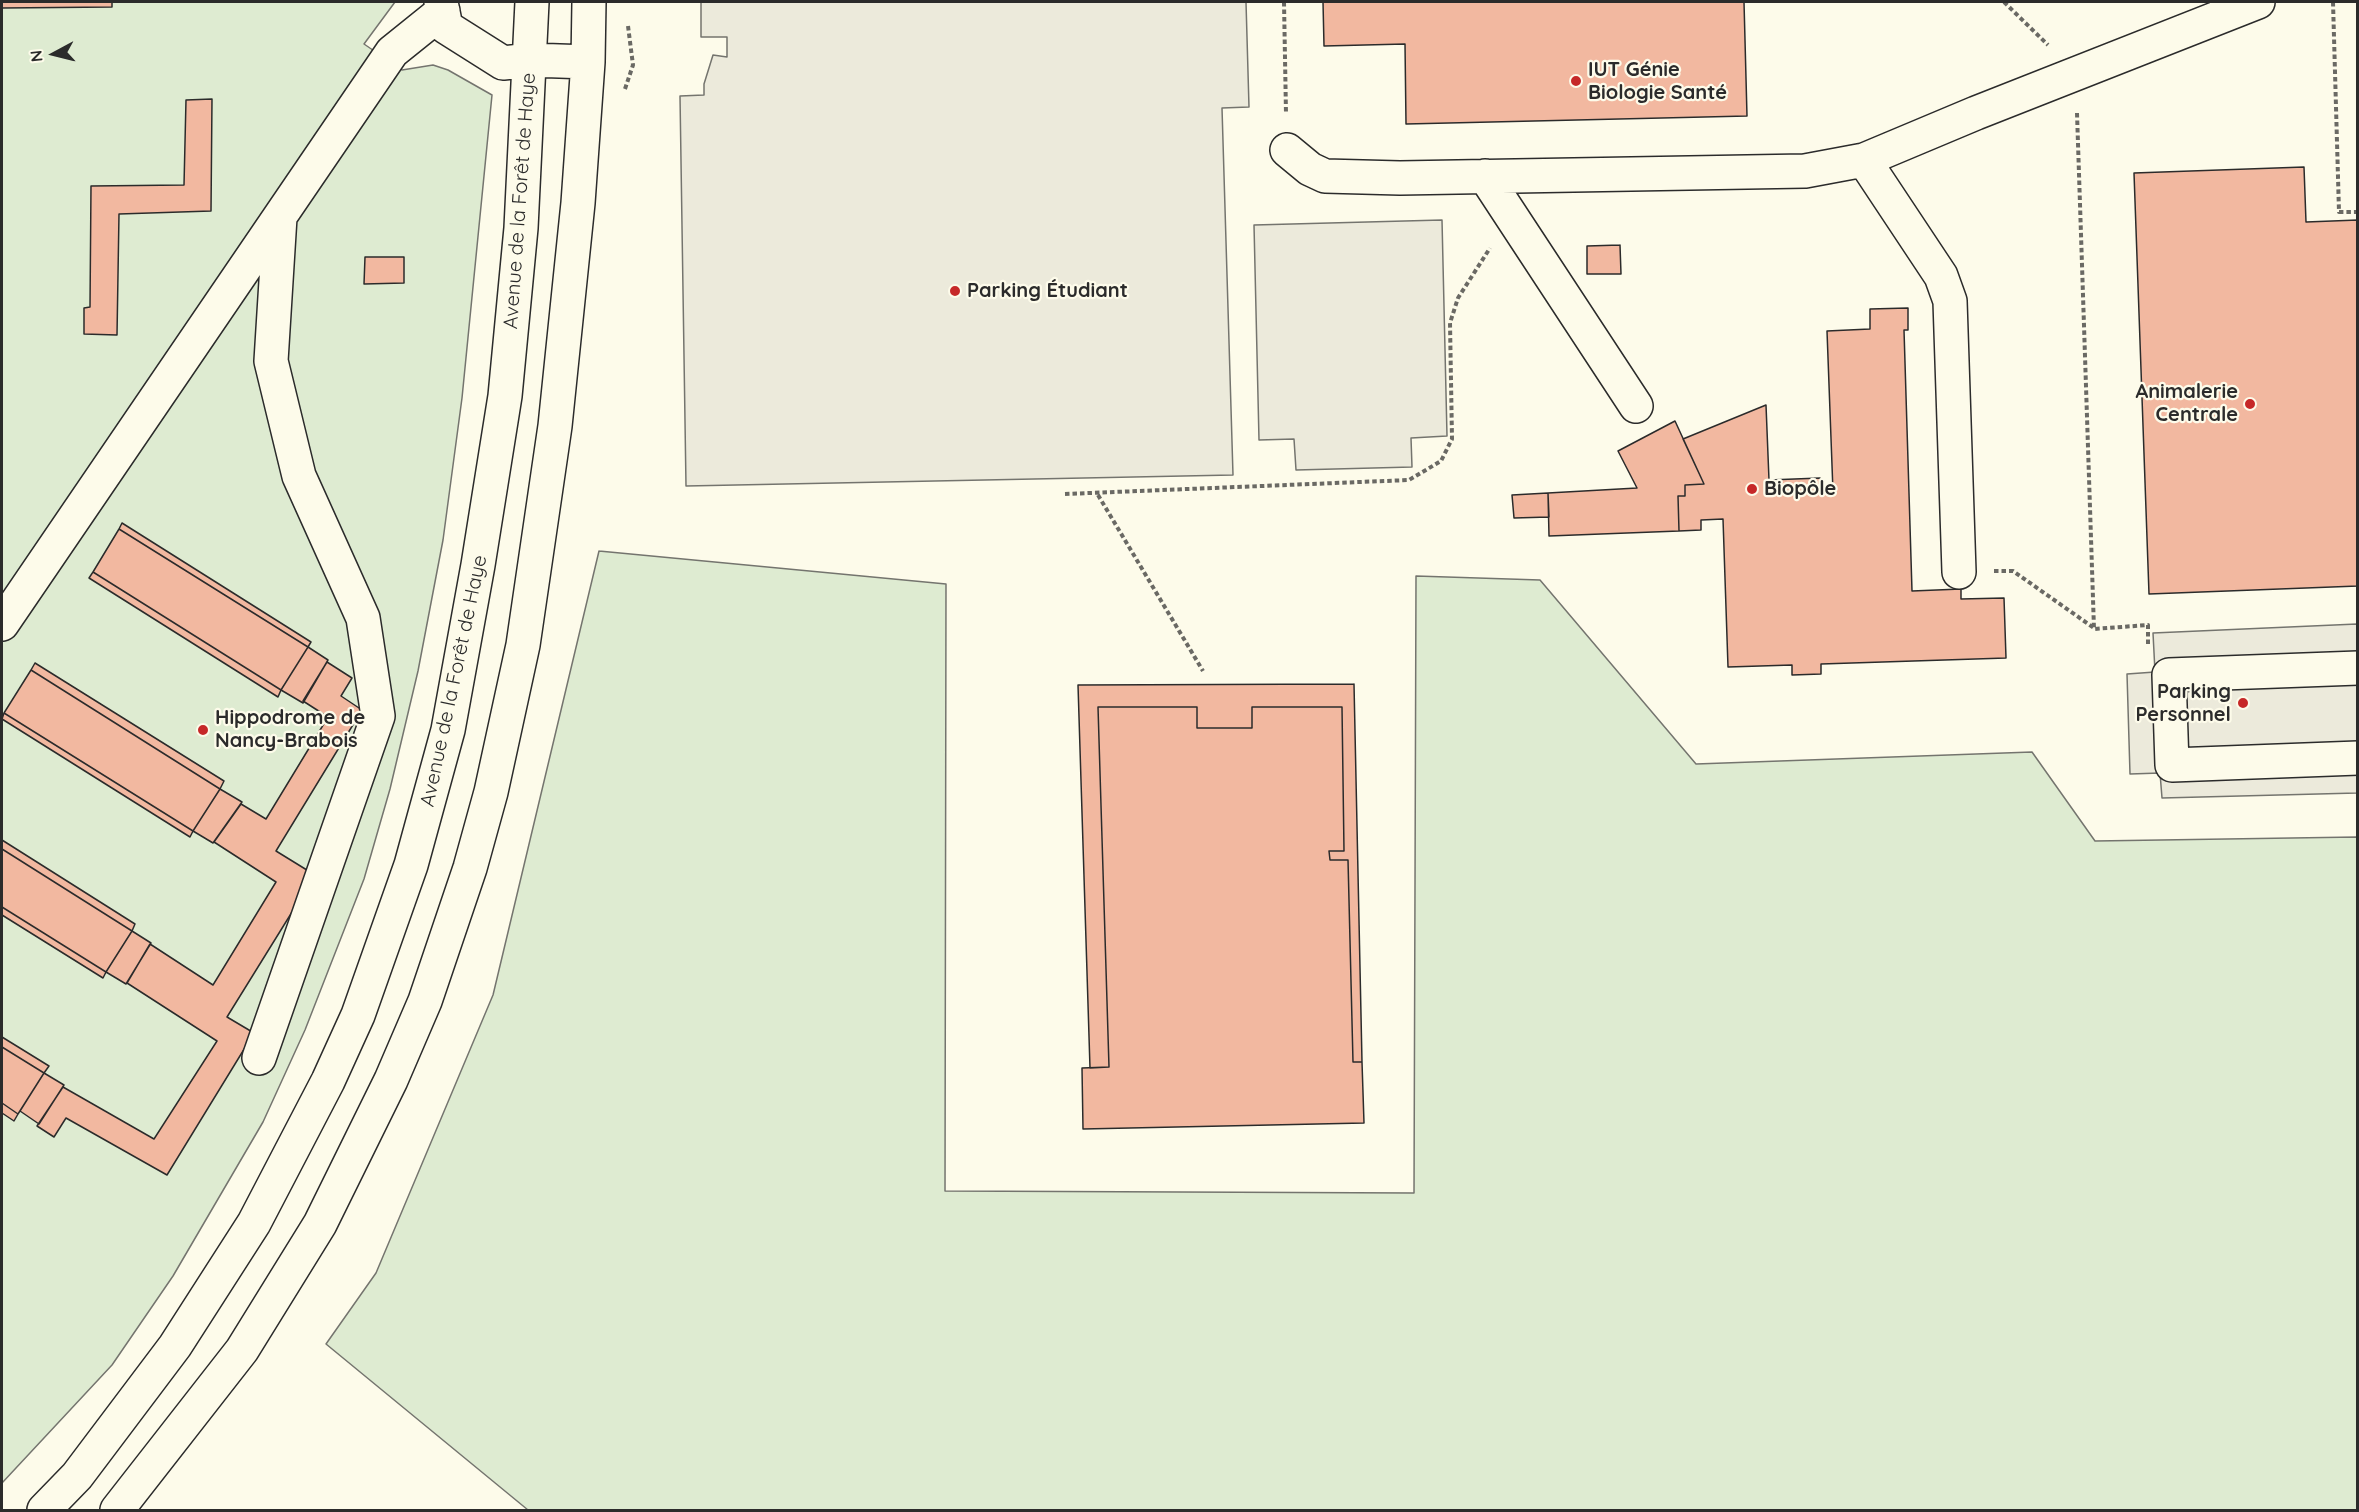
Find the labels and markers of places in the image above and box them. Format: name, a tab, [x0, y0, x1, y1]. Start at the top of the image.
place label: IUT Génie Biologie Santé	[1588, 58, 1727, 105]
marker: IUT Génie Biologie Santé	[1569, 74, 1583, 88]
place label: Parking Étudiant	[967, 279, 1128, 303]
marker: Parking Étudiant	[948, 284, 962, 298]
place label: Animalerie Centrale	[2135, 380, 2238, 427]
marker: Animalerie Centrale	[2243, 397, 2257, 411]
place label: Biopôle	[1764, 477, 1836, 501]
marker: Biopôle	[1745, 482, 1759, 496]
place label: Parking Personnel	[2136, 680, 2231, 727]
marker: Parking Personnel	[2236, 696, 2250, 710]
place label: Hippodrome de Nancy-Brabois	[215, 706, 365, 753]
marker: Hippodrome de Nancy-Brabois	[196, 723, 210, 737]

